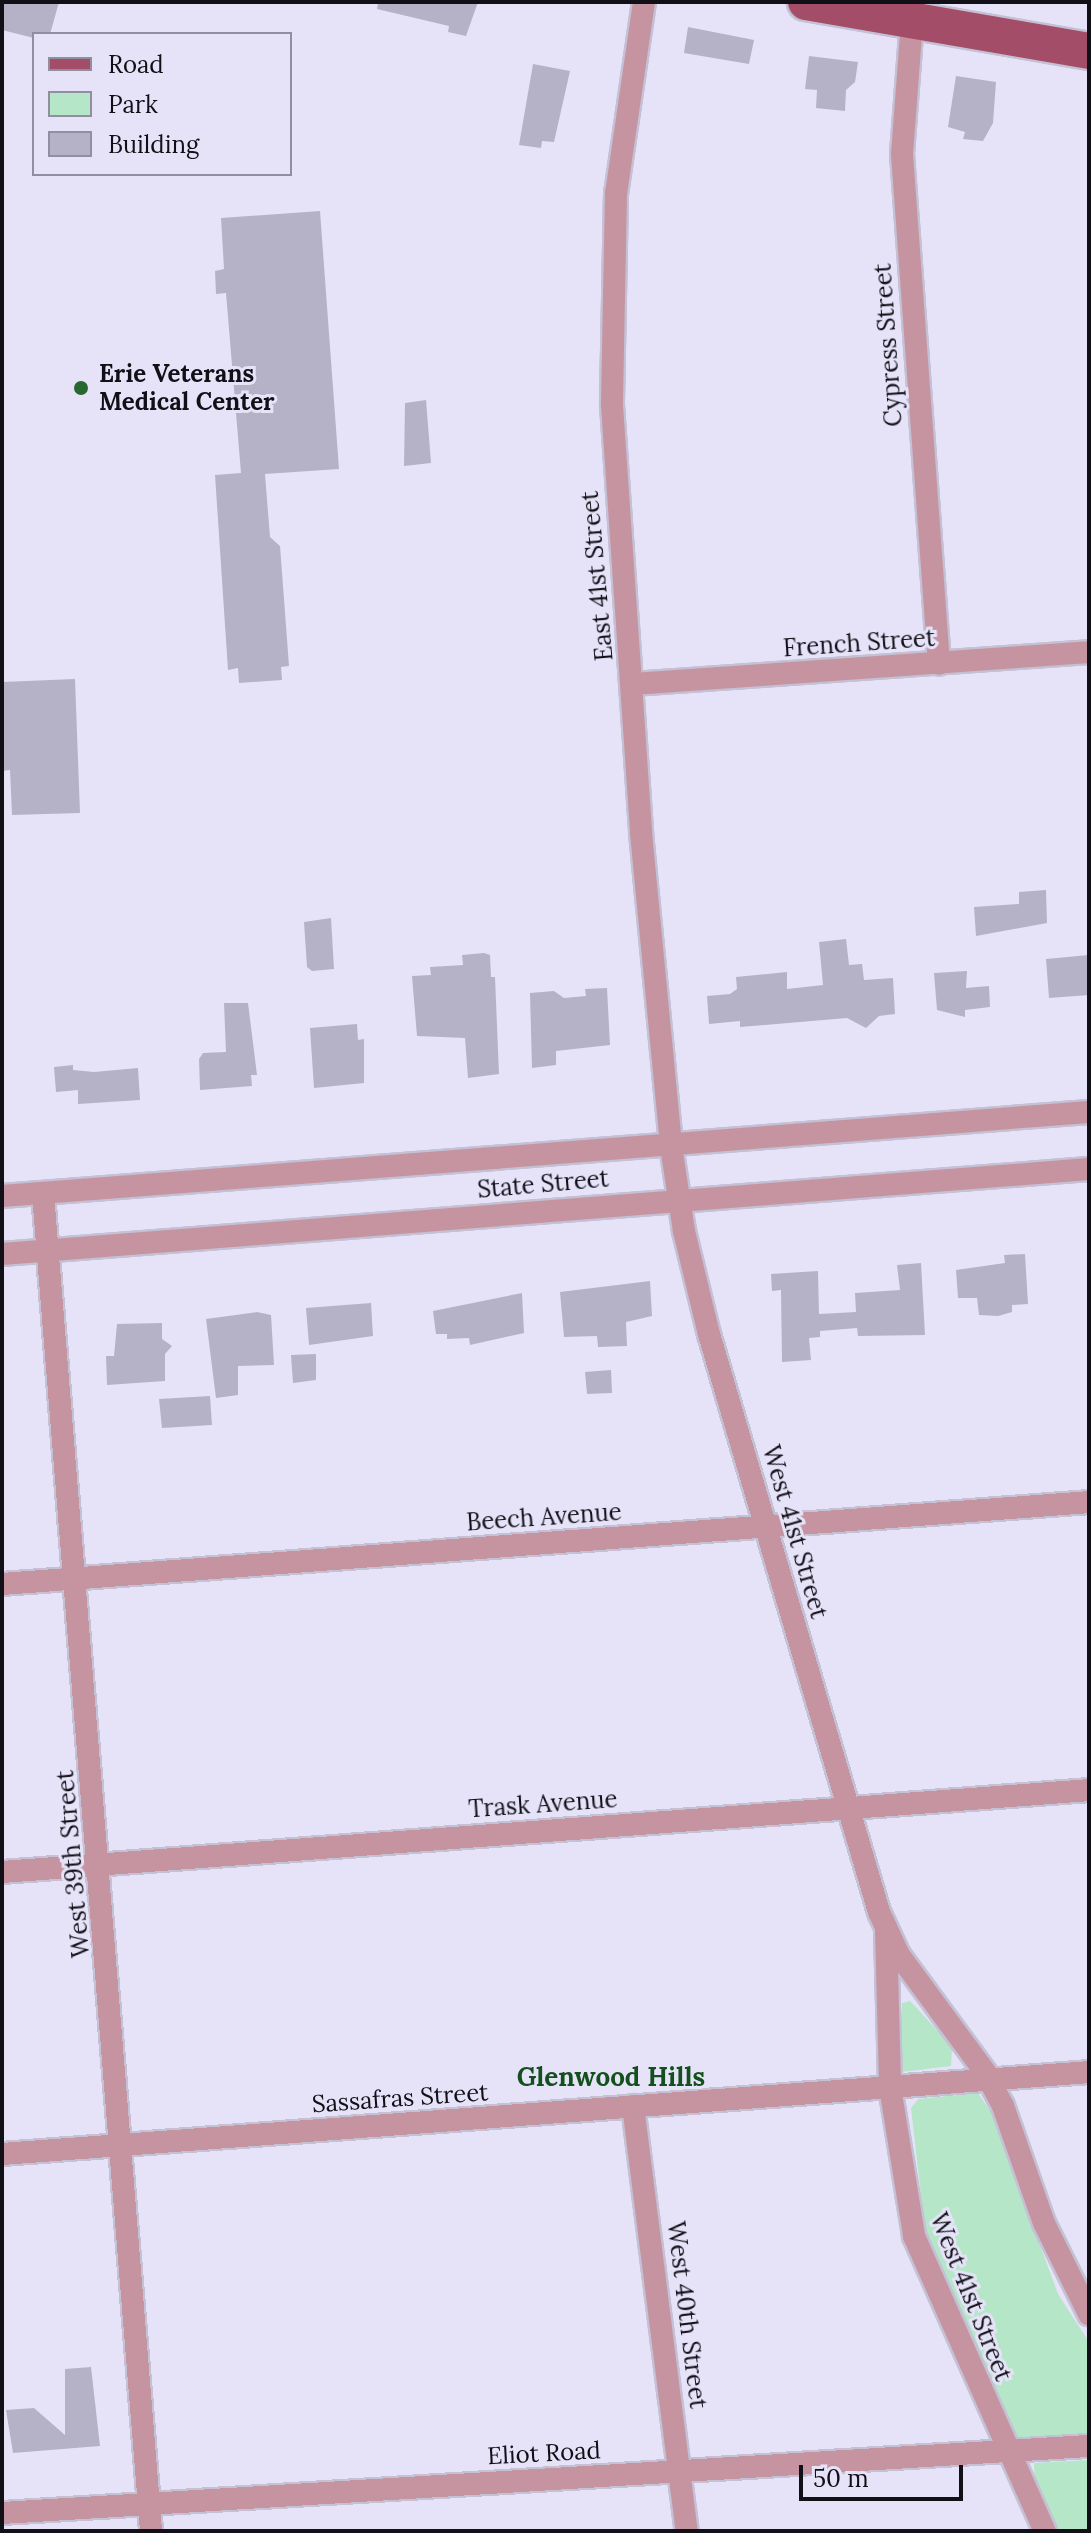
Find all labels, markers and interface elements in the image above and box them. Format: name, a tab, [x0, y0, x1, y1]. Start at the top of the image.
legend	[32, 32, 292, 176]
text: Road	[108, 49, 164, 80]
text: Park	[108, 89, 158, 120]
text: Building	[108, 129, 199, 160]
street label: Cypress Street	[868, 262, 908, 428]
place label: Erie Veterans Medical Center	[99, 360, 275, 416]
marker: Erie Veterans Medical Center	[70, 377, 92, 399]
street label: East 41st Street	[575, 490, 619, 662]
street label: French Street	[782, 623, 936, 663]
street label: State Street	[476, 1164, 610, 1204]
street label: West 41st Street	[756, 1442, 834, 1622]
street label: Beech Avenue	[465, 1497, 623, 1537]
street label: West 39th Street	[50, 1769, 96, 1959]
street label: Trask Avenue	[467, 1784, 619, 1824]
district label: Glenwood Hills	[517, 2061, 705, 2093]
street label: Sassafras Street	[311, 2077, 489, 2119]
street label: West 41st Street	[924, 2209, 1018, 2385]
street label: West 40th Street	[661, 2220, 713, 2410]
street label: Eliot Road	[487, 2436, 601, 2470]
scale bar	[803, 2449, 967, 2499]
text: 50 m	[813, 2463, 869, 2494]

